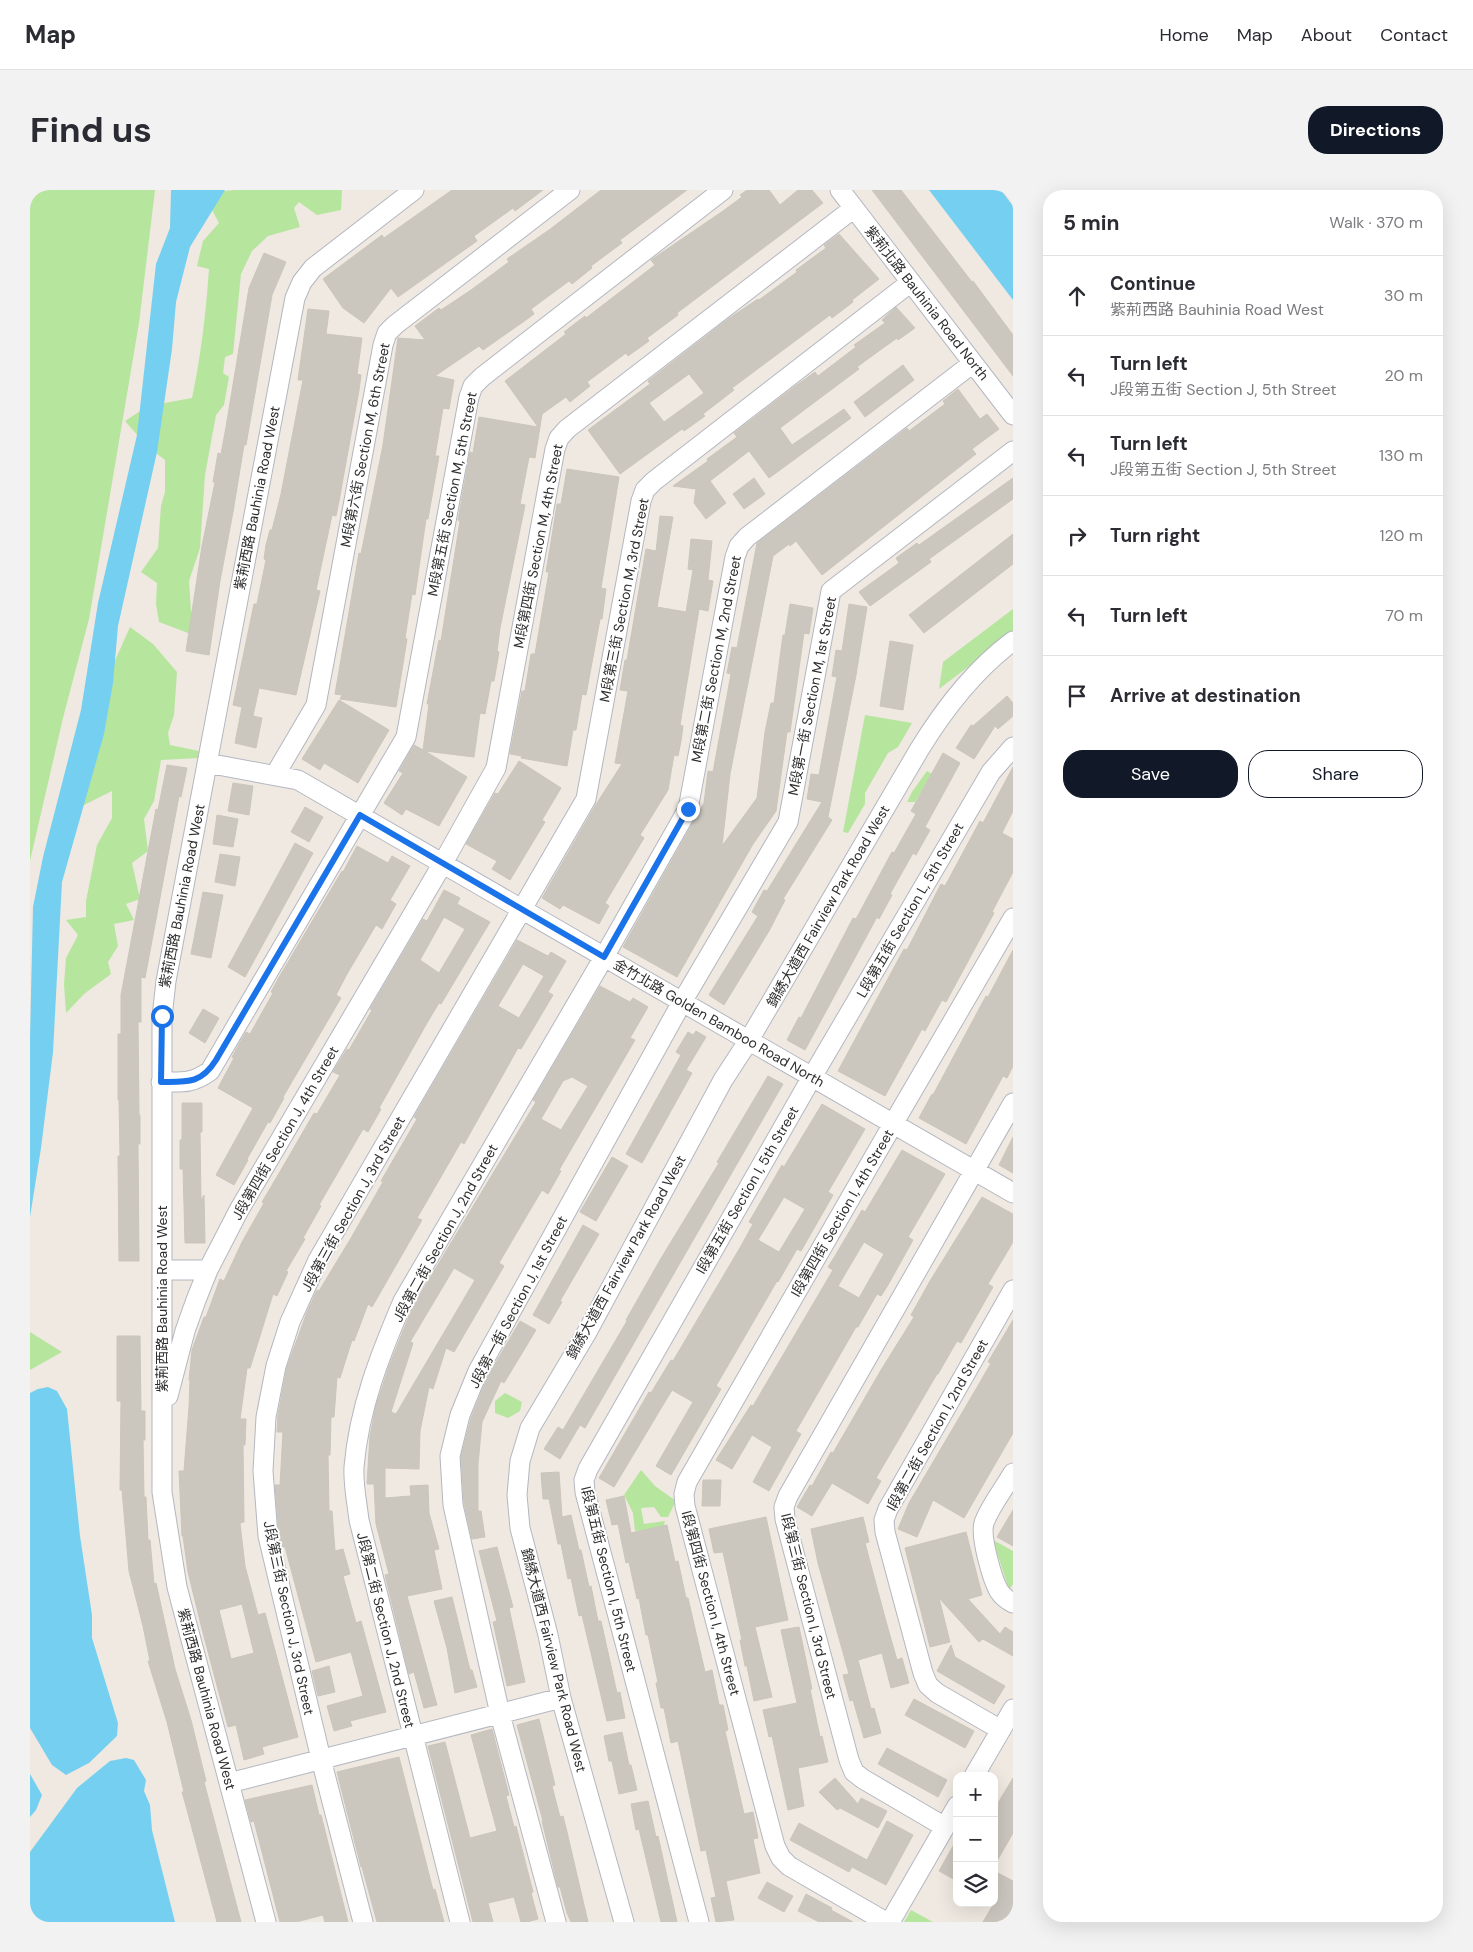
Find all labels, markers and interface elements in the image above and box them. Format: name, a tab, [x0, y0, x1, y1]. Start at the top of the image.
text: Map	[25, 19, 76, 50]
text: Home	[1159, 23, 1209, 47]
text: Map	[1237, 23, 1273, 47]
text: About	[1301, 23, 1352, 47]
text: Contact	[1380, 23, 1448, 47]
button: Directions	[1308, 106, 1443, 154]
text: Find us	[30, 107, 152, 153]
text: 5 min	[1063, 209, 1119, 237]
text: Walk · 370 m	[1329, 212, 1423, 233]
street label: 紫荊北路 Bauhinia Road North	[861, 222, 993, 384]
text: Continue	[1110, 271, 1196, 296]
icon: ahead	[1063, 282, 1091, 310]
text: 30 m	[1384, 285, 1423, 306]
text: 紫荊西路 Bauhinia Road West	[1110, 299, 1324, 320]
street label: M段第六街 Section M, 6th Street	[336, 341, 394, 549]
text: Turn left	[1110, 351, 1188, 376]
icon: left	[1063, 362, 1091, 390]
text: 20 m	[1384, 365, 1423, 386]
text: J段第五街 Section J, 5th Street	[1110, 379, 1337, 400]
street label: M段第五街 Section M, 5th Street	[423, 390, 481, 598]
street label: 紫荊西路 Bauhinia Road West	[230, 404, 284, 592]
text: Turn left	[1110, 431, 1188, 456]
street label: M段第四街 Section M, 4th Street	[509, 442, 567, 650]
icon: left	[1063, 442, 1091, 470]
text: 130 m	[1379, 445, 1423, 466]
text: J段第五街 Section J, 5th Street	[1110, 459, 1337, 480]
street label: M段第三街 Section M, 3rd Street	[595, 496, 653, 704]
icon: right	[1063, 522, 1091, 550]
text: Turn right	[1110, 523, 1200, 548]
text: 120 m	[1379, 525, 1423, 546]
street label: M段第二街 Section M, 2nd Street	[687, 554, 745, 764]
street label: M段第一街 Section M, 1st Street	[784, 595, 840, 797]
icon: left	[1063, 602, 1091, 630]
text: Turn left	[1110, 603, 1188, 628]
text: 70 m	[1385, 605, 1423, 626]
icon: arrive	[1063, 682, 1091, 710]
text: Arrive at destination	[1110, 683, 1301, 708]
button: Save	[1063, 750, 1238, 798]
button: Share	[1248, 750, 1423, 798]
route end	[677, 798, 700, 821]
street label: 紫荊西路 Bauhinia Road West	[155, 802, 209, 990]
street label: 錦綉大道西 Fairview Park Road West	[763, 802, 893, 1010]
street label: L段第五街 Section L, 5th Street	[852, 819, 968, 1001]
street label: 金竹北路 Golden Bamboo Road North	[610, 955, 828, 1091]
route start	[151, 1005, 174, 1028]
street label: J段第四街 Section J, 4th Street	[228, 1043, 342, 1223]
street label: I段第五街 Section I, 5th Street	[691, 1103, 803, 1277]
street label: J段第三街 Section J, 3rd Street	[297, 1113, 409, 1295]
street label: I段第四街 Section I, 4th Street	[787, 1126, 897, 1300]
street label: J段第二街 Section J, 2nd Street	[388, 1141, 502, 1325]
street label: 錦綉大道西 Fairview Park Road West	[562, 1152, 690, 1362]
street label: 紫荊西路 Bauhinia Road West	[153, 1205, 171, 1393]
street label: J段第一街 Section J, 1st Street	[465, 1213, 571, 1391]
street label: I段第二街 Section I, 2nd Street	[882, 1336, 992, 1514]
street label: I段第五街 Section I, 5th Street	[577, 1484, 641, 1674]
street label: I段第四街 Section I, 4th Street	[678, 1509, 744, 1697]
street label: I段第三街 Section I, 3rd Street	[777, 1511, 841, 1701]
street label: J段第三街 Section J, 3rd Street	[260, 1519, 318, 1717]
street label: J段第二街 Section J, 2nd Street	[353, 1530, 419, 1730]
street label: 錦綉大道西 Fairview Park Road West	[517, 1546, 591, 1774]
street label: 紫荊西路 Bauhinia Road West	[174, 1606, 240, 1792]
map controls	[953, 1772, 998, 1907]
button: +	[953, 1772, 998, 1817]
button: −	[953, 1817, 998, 1862]
button: layers	[953, 1862, 998, 1907]

